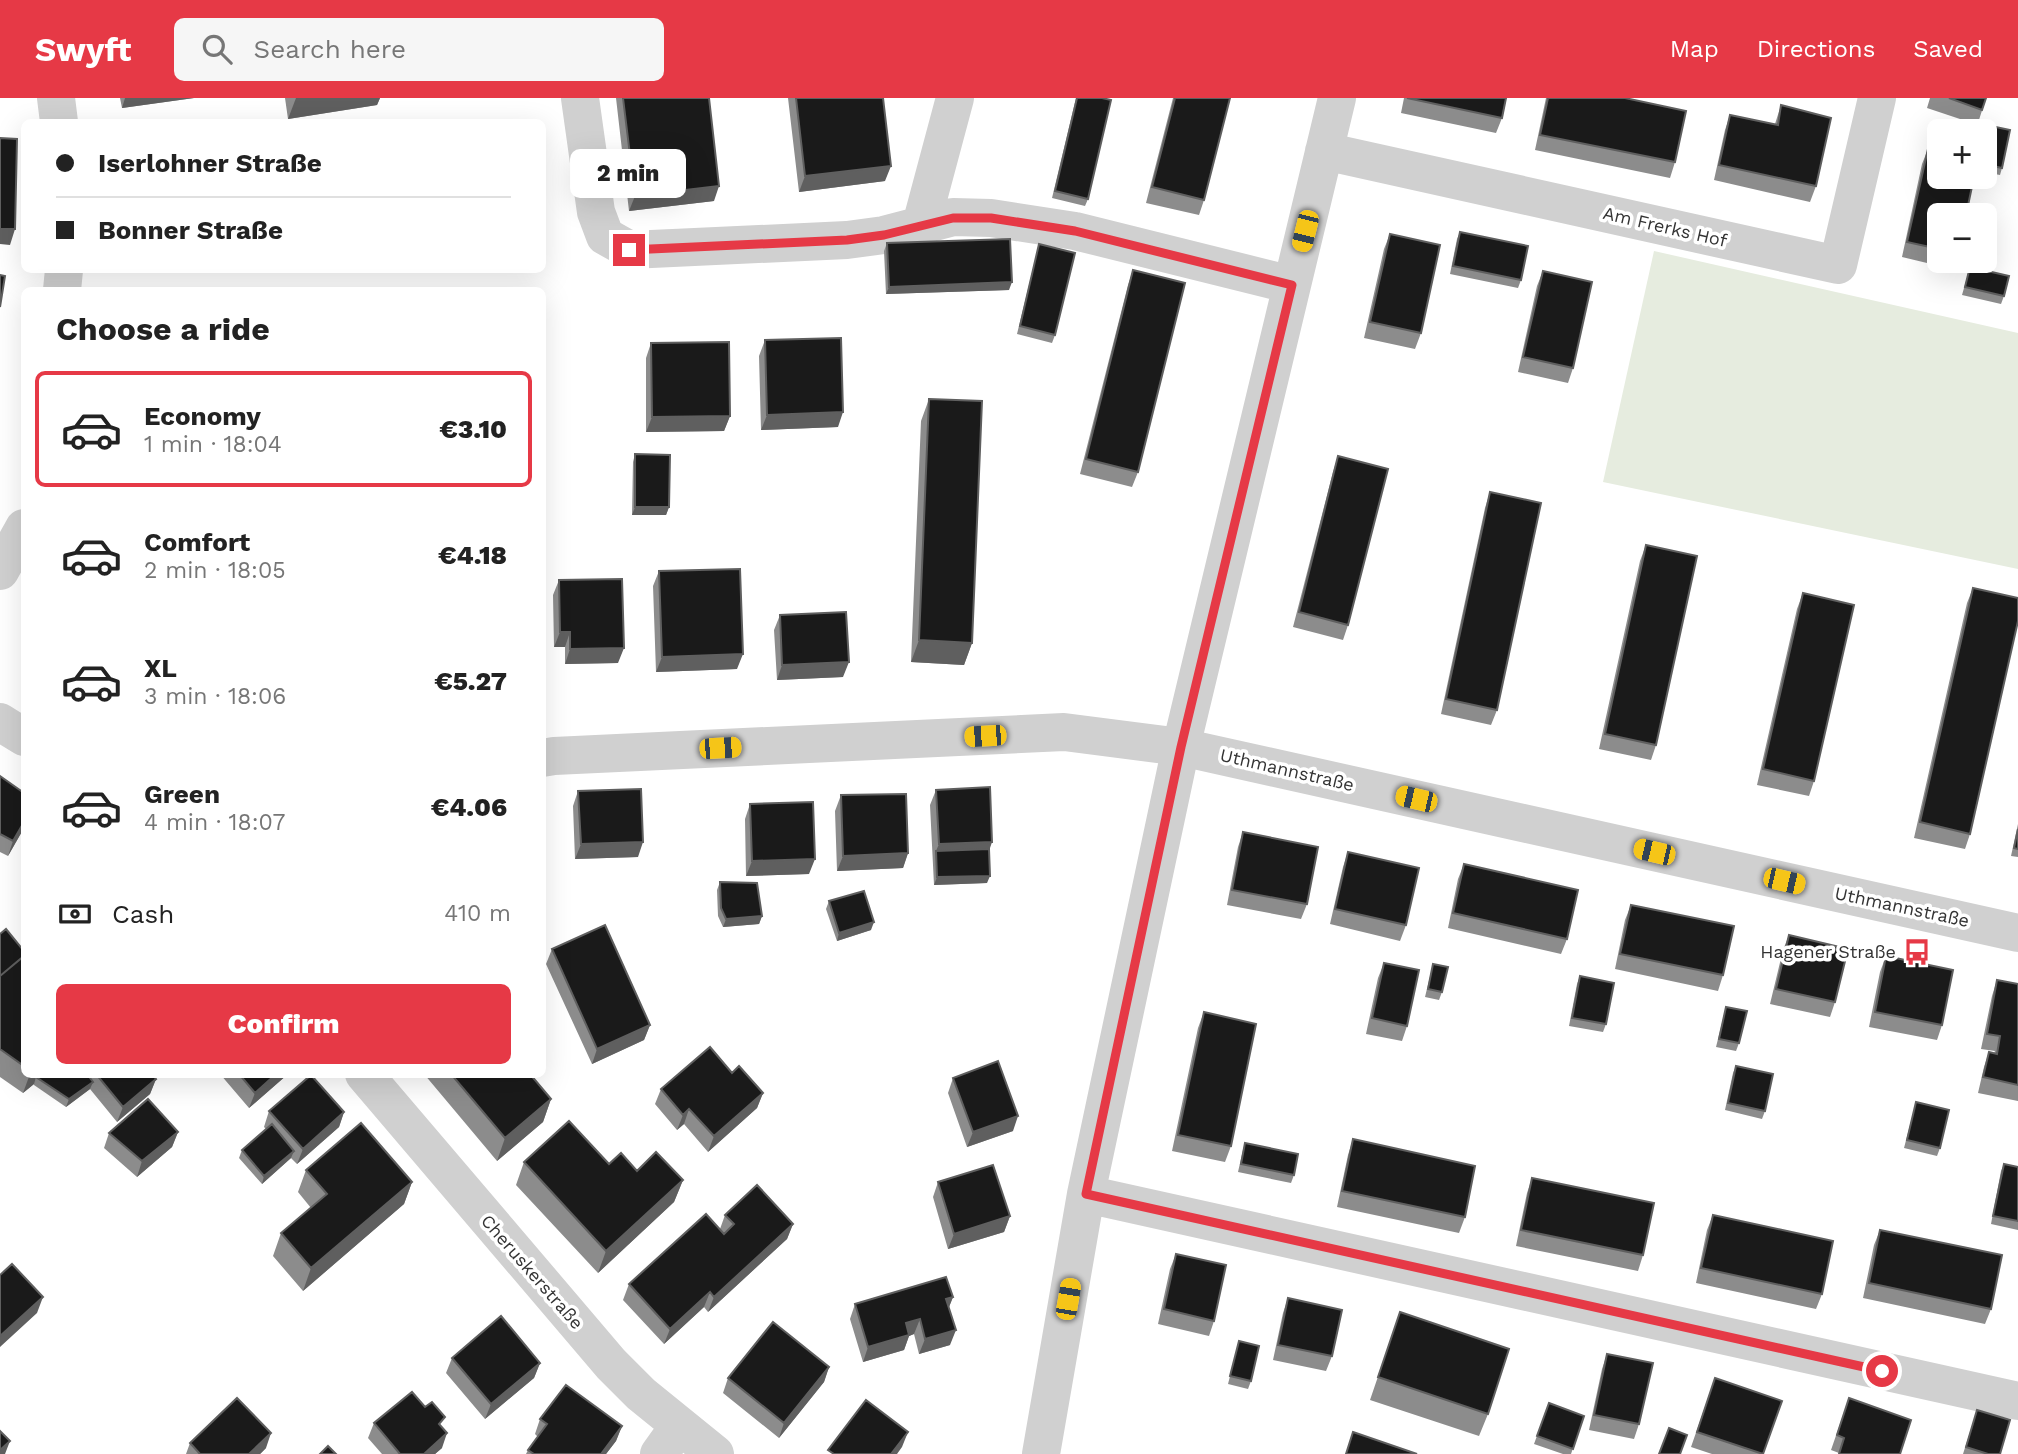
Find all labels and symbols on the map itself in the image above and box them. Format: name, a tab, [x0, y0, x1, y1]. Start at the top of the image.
callout: 2 min	[571, 149, 687, 198]
street label: Am Frerks Hof	[1601, 202, 1729, 251]
car	[1290, 208, 1321, 254]
route end	[613, 234, 645, 266]
car	[964, 724, 1007, 748]
car	[699, 736, 742, 760]
street label: Uthmannstraße	[1218, 744, 1356, 795]
car	[1394, 784, 1439, 814]
car	[1632, 837, 1677, 867]
car	[1762, 866, 1807, 896]
street label: Uthmannstraße	[1833, 882, 1971, 931]
bus stop icon: Hagener Straße	[1902, 937, 1932, 967]
place label: Hagener Straße	[1760, 941, 1896, 962]
street label: Cheruskerstraße	[477, 1210, 588, 1333]
car	[1055, 1276, 1082, 1322]
route start	[1866, 1355, 1898, 1387]

